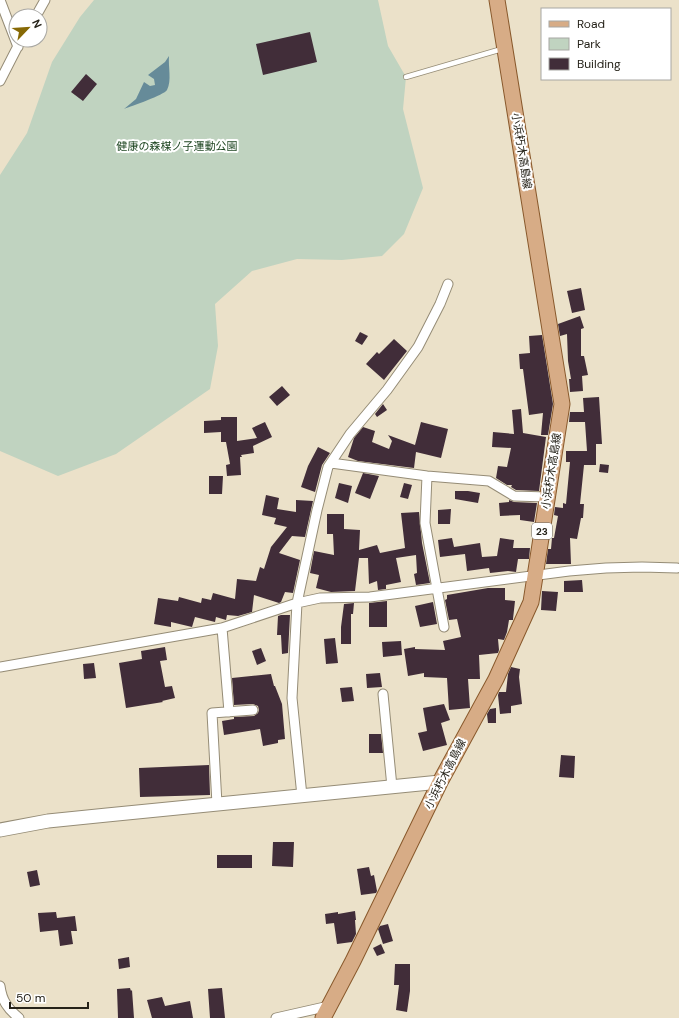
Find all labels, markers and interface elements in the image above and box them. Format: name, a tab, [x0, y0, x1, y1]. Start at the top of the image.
north arrow	[8, 8, 48, 48]
legend	[541, 8, 671, 80]
text: Road	[577, 16, 605, 32]
text: N	[29, 17, 45, 30]
text: Park	[577, 36, 601, 52]
text: Building	[577, 56, 621, 72]
street label: 小浜朽木高島線	[509, 112, 535, 190]
park label: 健康の森楳ノ子運動公園	[117, 139, 238, 153]
street label: 小浜朽木高島線	[538, 432, 564, 510]
road number: 23	[532, 523, 552, 539]
street label: 小浜朽木高島線	[421, 737, 469, 811]
scale bar	[10, 984, 88, 1010]
text: 50 m	[16, 990, 45, 1006]

